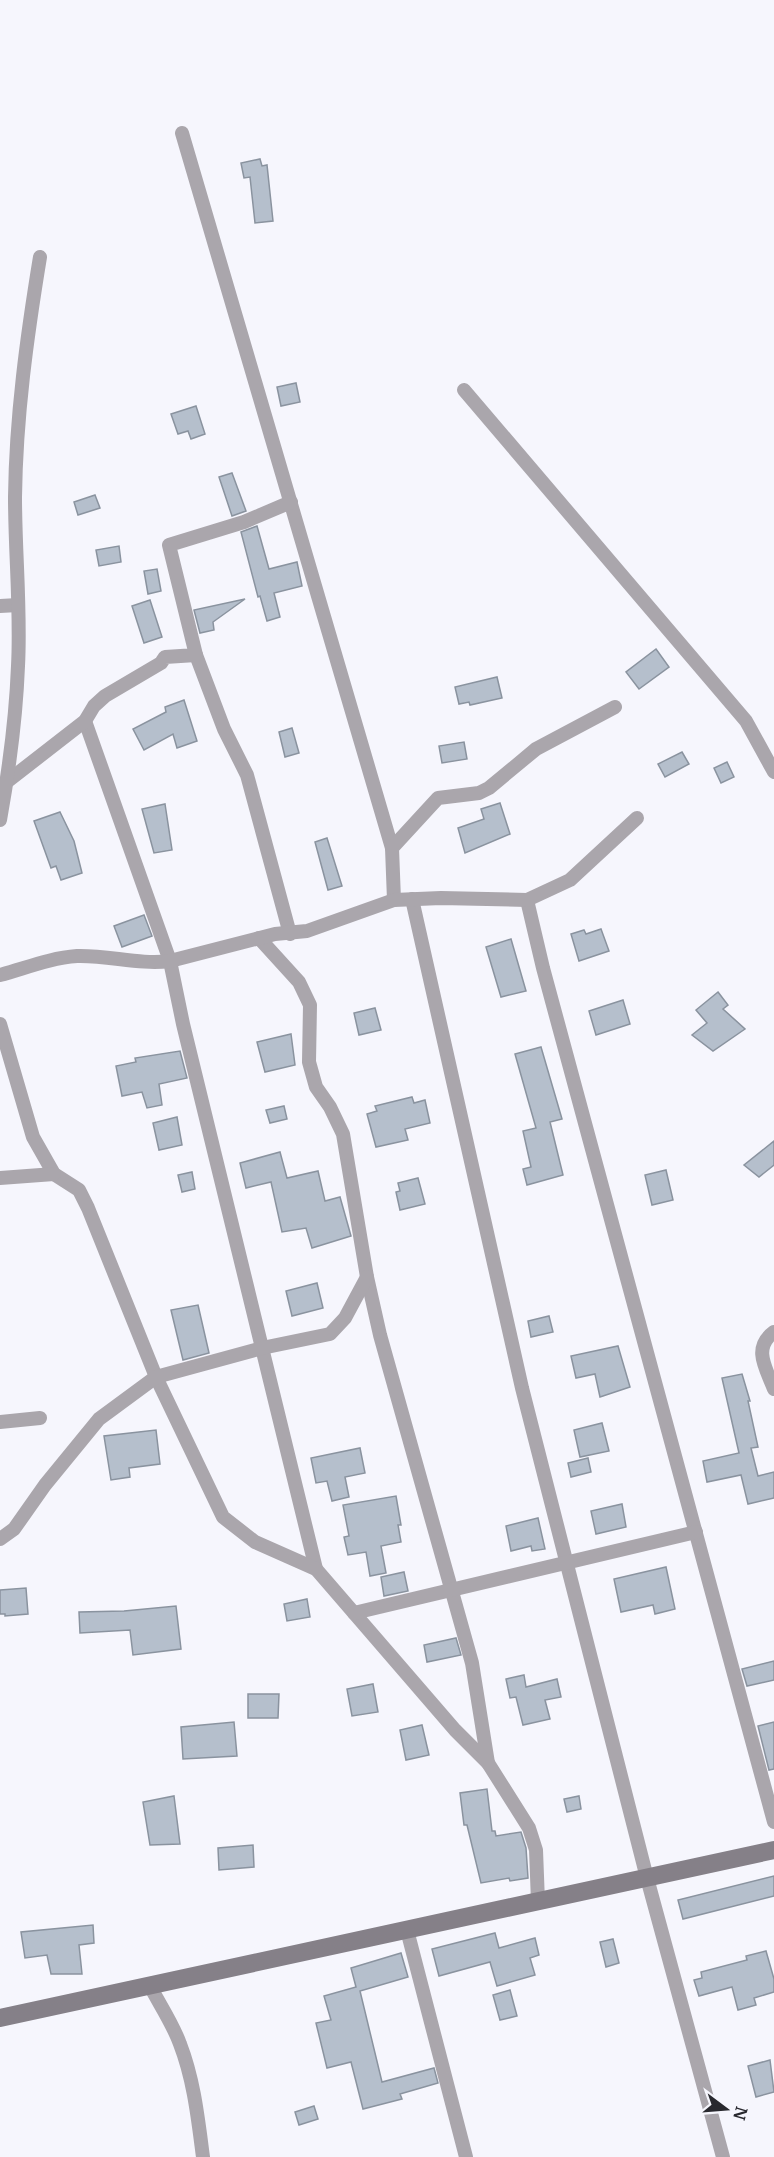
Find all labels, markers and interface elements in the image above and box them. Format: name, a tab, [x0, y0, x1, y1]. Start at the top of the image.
north arrow	[696, 2079, 756, 2139]
text: N	[729, 2104, 752, 2122]

